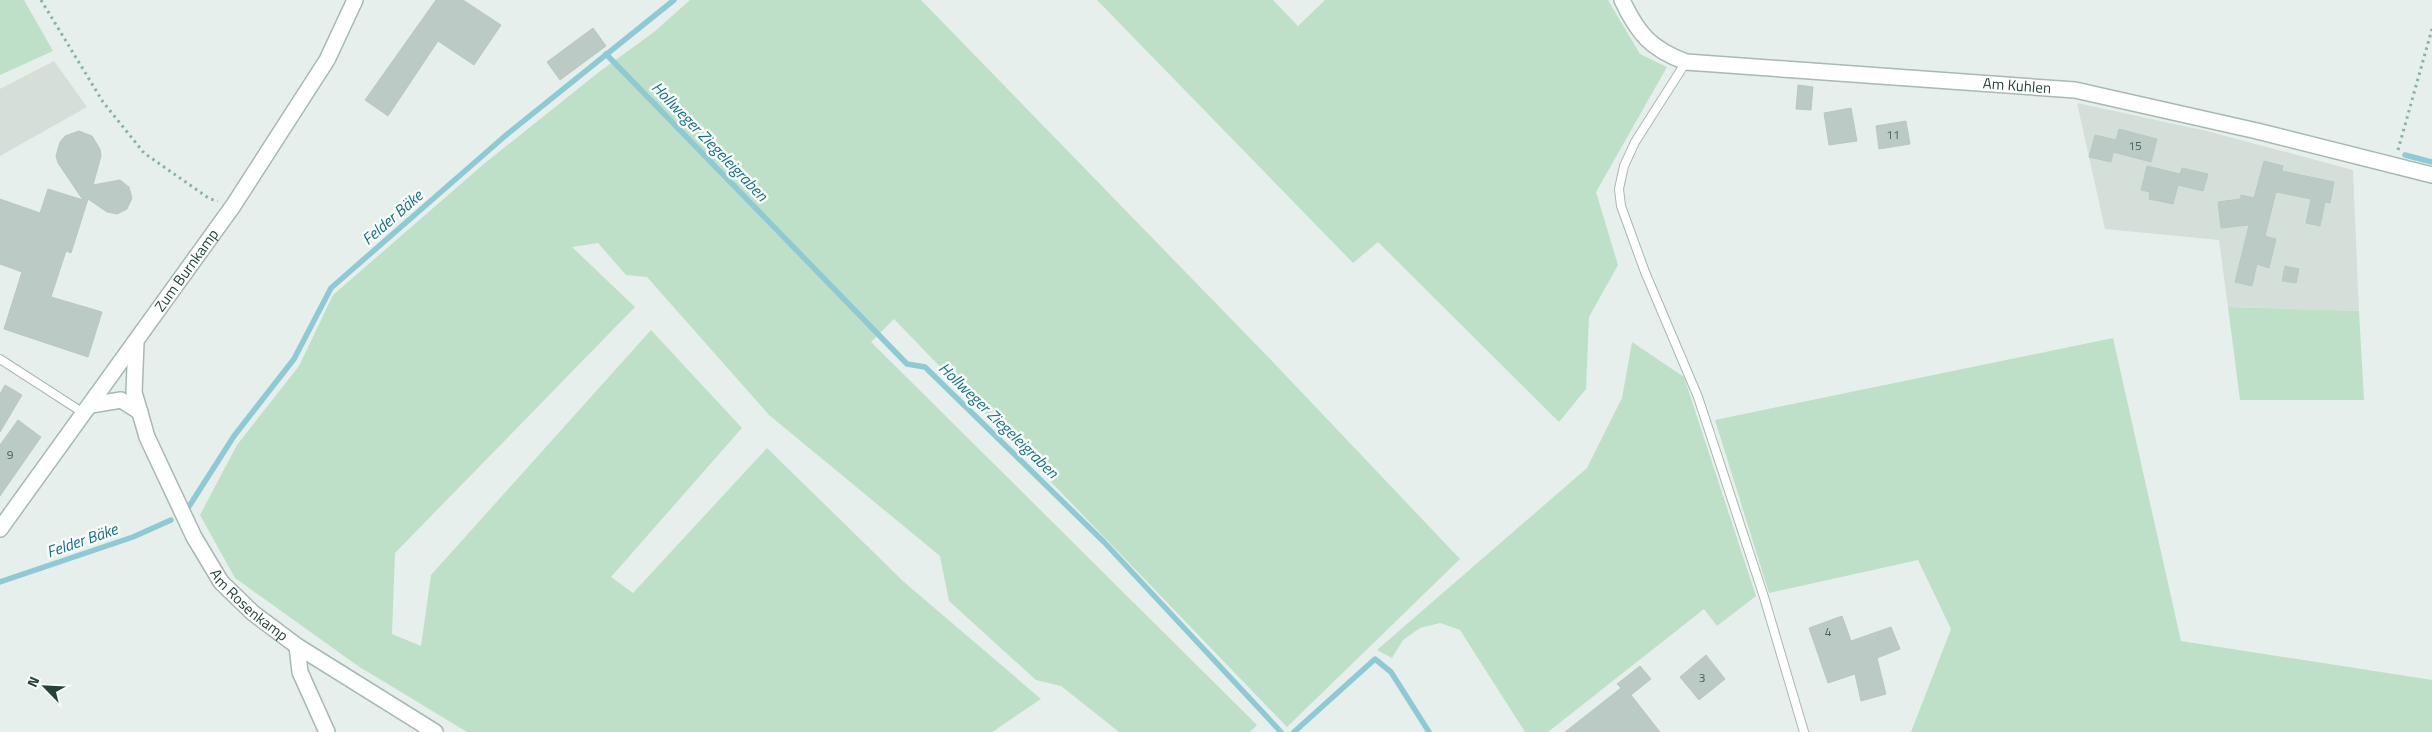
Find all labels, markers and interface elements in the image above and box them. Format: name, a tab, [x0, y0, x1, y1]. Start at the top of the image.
street label: Am Kuhlen	[1982, 71, 2052, 99]
water label: Hollweger Ziegeleigraben	[646, 76, 774, 207]
house number: 11	[1886, 125, 1900, 144]
house number: 15	[2128, 136, 2142, 155]
water label: Felder Bäke	[356, 183, 429, 250]
street label: Zum Burnkamp	[148, 224, 224, 316]
water label: Hollweger Ziegeleigraben	[934, 356, 1065, 484]
house number: 9	[7, 445, 14, 464]
water label: Felder Bäke	[43, 516, 122, 563]
street label: Am Rosenkamp	[205, 564, 293, 647]
house number: 4	[1825, 622, 1832, 641]
north arrow	[20, 662, 70, 712]
house number: 3	[1699, 668, 1705, 687]
text: N	[21, 673, 44, 690]

